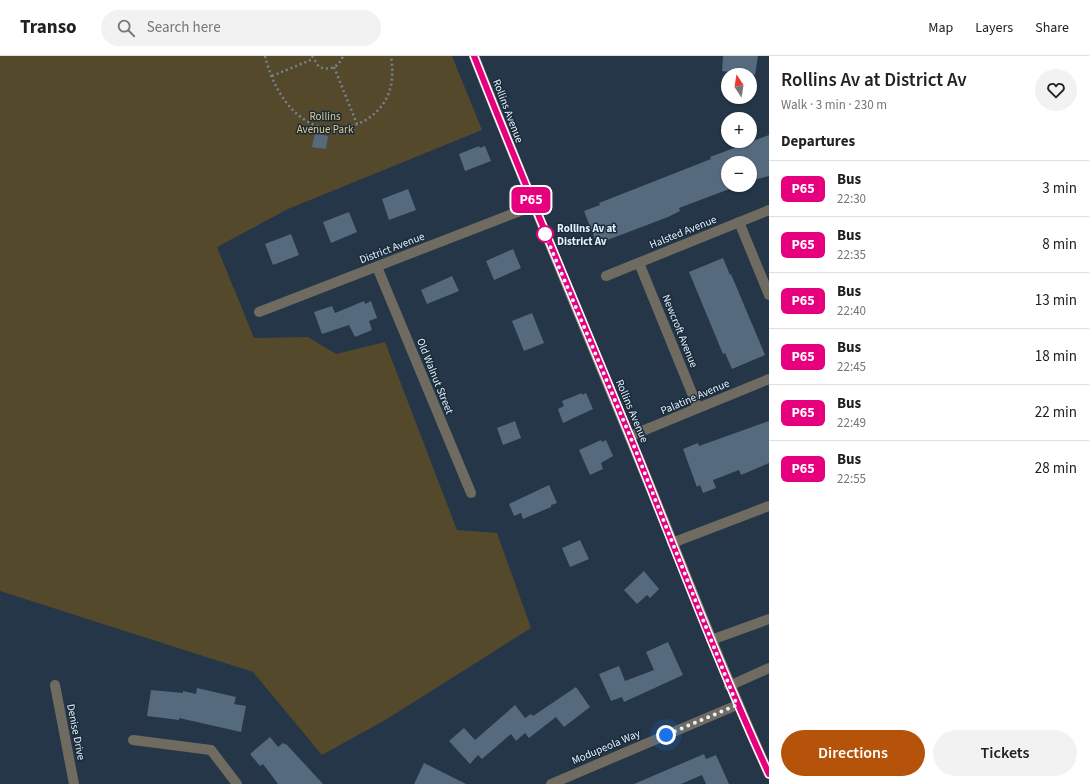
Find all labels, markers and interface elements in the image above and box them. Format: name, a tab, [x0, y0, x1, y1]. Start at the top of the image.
search box	[101, 10, 381, 46]
text: Transo	[20, 14, 77, 41]
icon: search	[115, 17, 137, 39]
text: Search here	[147, 17, 221, 38]
text: Map	[928, 18, 953, 38]
text: Layers	[975, 18, 1013, 38]
text: Share	[1035, 18, 1069, 38]
text: Rollins Av at District Av	[781, 67, 967, 94]
north arrow	[721, 68, 757, 104]
map controls	[721, 68, 757, 192]
button: heart	[1035, 69, 1077, 111]
street label: Rollins Avenue	[489, 77, 527, 146]
text: Walk · 3 min · 230 m	[781, 96, 887, 114]
park label: Rollins Avenue Park	[297, 109, 354, 137]
button: +	[721, 112, 757, 148]
text: Departures	[781, 131, 855, 152]
button: −	[721, 156, 757, 192]
text: Bus	[837, 169, 861, 190]
text: 3 min	[1042, 178, 1077, 199]
text: P65	[791, 179, 815, 199]
line badge: P65	[508, 187, 554, 213]
text: P65	[519, 190, 543, 210]
text: 22:30	[837, 190, 866, 208]
street label: Halsted Avenue	[647, 212, 719, 252]
place label: Rollins Av at District Av	[557, 221, 617, 249]
marker: Rollins Av at District Av	[536, 225, 554, 243]
text: Bus	[837, 225, 861, 246]
street label: District Avenue	[357, 228, 427, 267]
text: 8 min	[1042, 234, 1077, 255]
text: P65	[791, 235, 815, 255]
text: 22:35	[837, 246, 866, 264]
text: Bus	[837, 281, 861, 302]
text: 13 min	[1035, 290, 1077, 311]
text: P65	[791, 291, 815, 311]
street label: Newcroft Avenue	[658, 292, 702, 370]
text: 22:40	[837, 302, 866, 320]
street label: Old Walnut Street	[413, 336, 457, 416]
text: Bus	[837, 337, 861, 358]
text: 18 min	[1035, 346, 1077, 367]
text: P65	[791, 347, 815, 367]
text: 22:45	[837, 358, 866, 376]
street label: Palatine Avenue	[658, 376, 732, 418]
street label: Rollins Avenue	[612, 377, 652, 445]
text: Bus	[837, 393, 861, 414]
text: 22 min	[1035, 402, 1077, 423]
text: P65	[791, 403, 815, 423]
text: 22:49	[837, 414, 866, 432]
text: Bus	[837, 449, 861, 470]
text: 28 min	[1035, 458, 1077, 479]
text: P65	[791, 459, 815, 479]
text: 22:55	[837, 470, 866, 488]
street label: Denise Drive	[63, 703, 89, 762]
your location	[656, 725, 676, 745]
street label: Modupeola Way	[569, 726, 643, 768]
button: Directions	[781, 730, 925, 776]
button: Tickets	[933, 730, 1077, 776]

